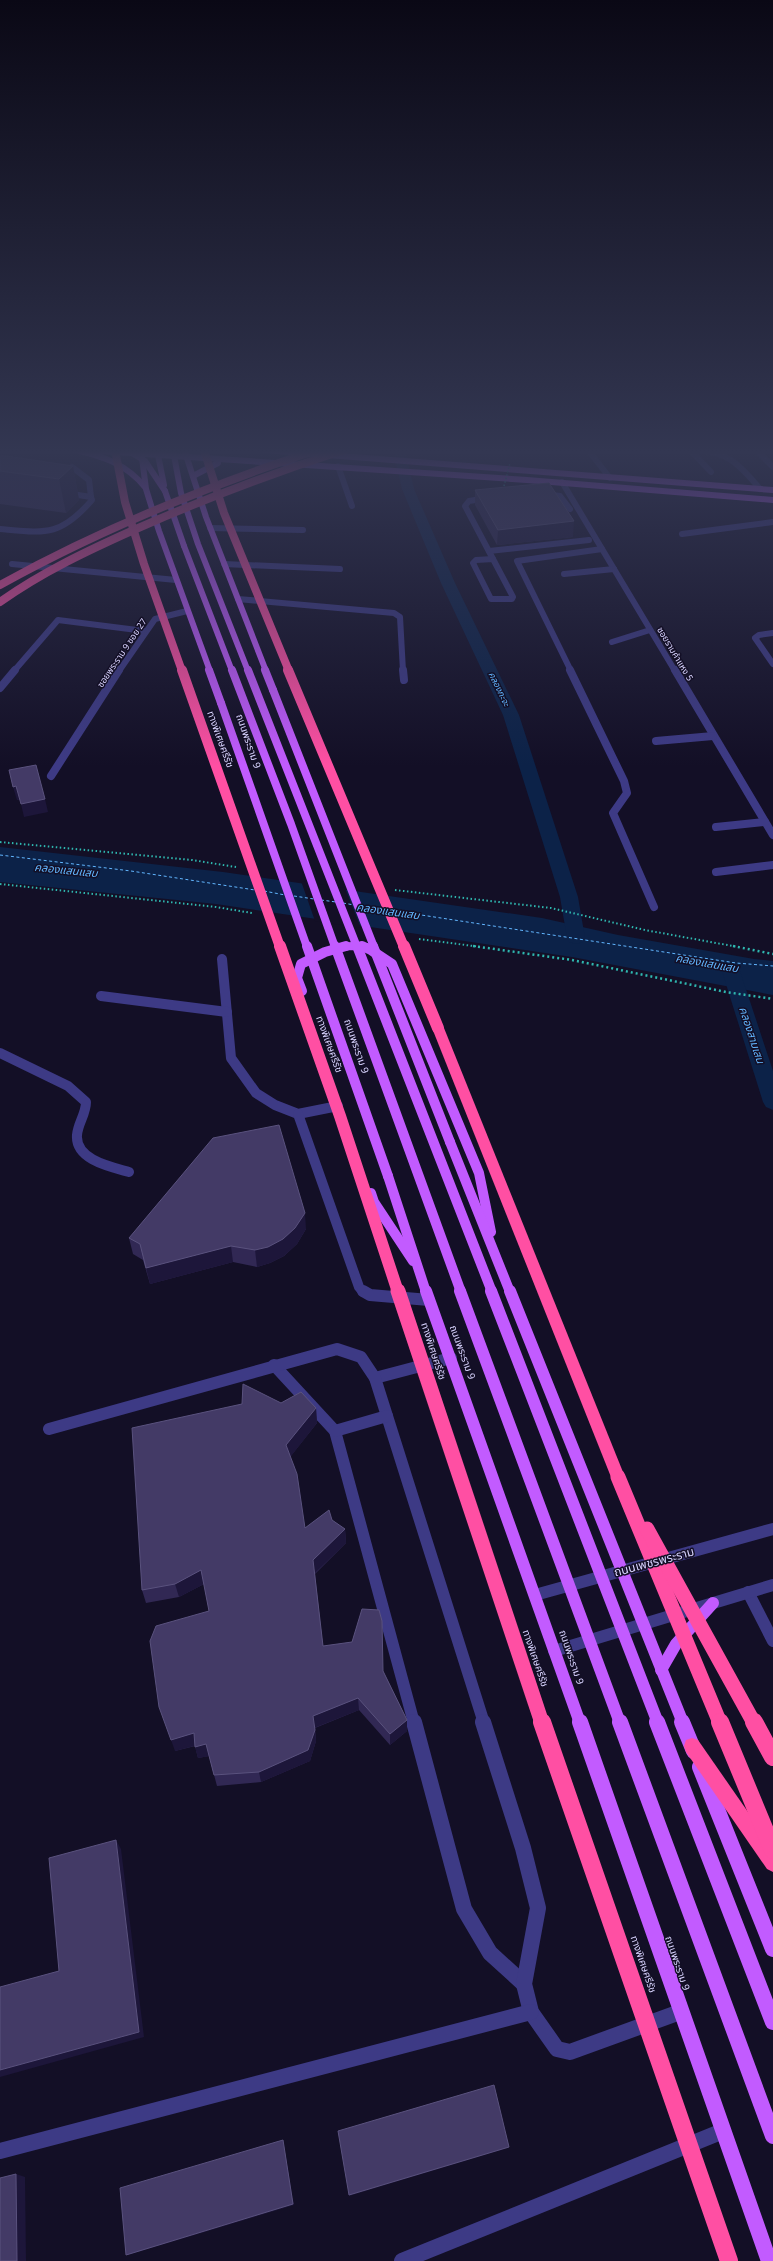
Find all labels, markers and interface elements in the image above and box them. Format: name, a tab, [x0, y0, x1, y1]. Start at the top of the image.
street label: ซอยพระราม 9 ซอย 27	[94, 616, 150, 690]
street label: ซอยรามคำแหง 5	[654, 624, 697, 683]
water label: คลองกะจะ	[486, 669, 514, 709]
street label: ทางพิเศษศรีรัช	[204, 709, 238, 769]
street label: ถนนพระราม 9	[233, 712, 265, 770]
water label: คลองแสนแสบ	[34, 859, 100, 880]
water label: คลองแสนแสบ	[356, 899, 422, 923]
water label: คลองแสนแสบ	[675, 950, 741, 976]
water label: คลองสามเสน	[736, 1004, 769, 1066]
street label: ทางพิเศษศรีรัช	[313, 1014, 347, 1074]
street label: ถนนพระราม 9	[341, 1017, 373, 1075]
street label: ทางพิเศษศรีรัช	[418, 1321, 450, 1381]
street label: ถนนพระราม 9	[447, 1323, 479, 1381]
street label: ถนนเพชรพระราม	[612, 1543, 696, 1580]
street label: ทางพิเศษศรีรัช	[520, 1628, 552, 1688]
street label: ถนนพระราม 9	[556, 1628, 588, 1686]
street label: ทางพิเศษศรีรัช	[628, 1934, 660, 1994]
street label: ถนนพระราม 9	[662, 1934, 694, 1992]

